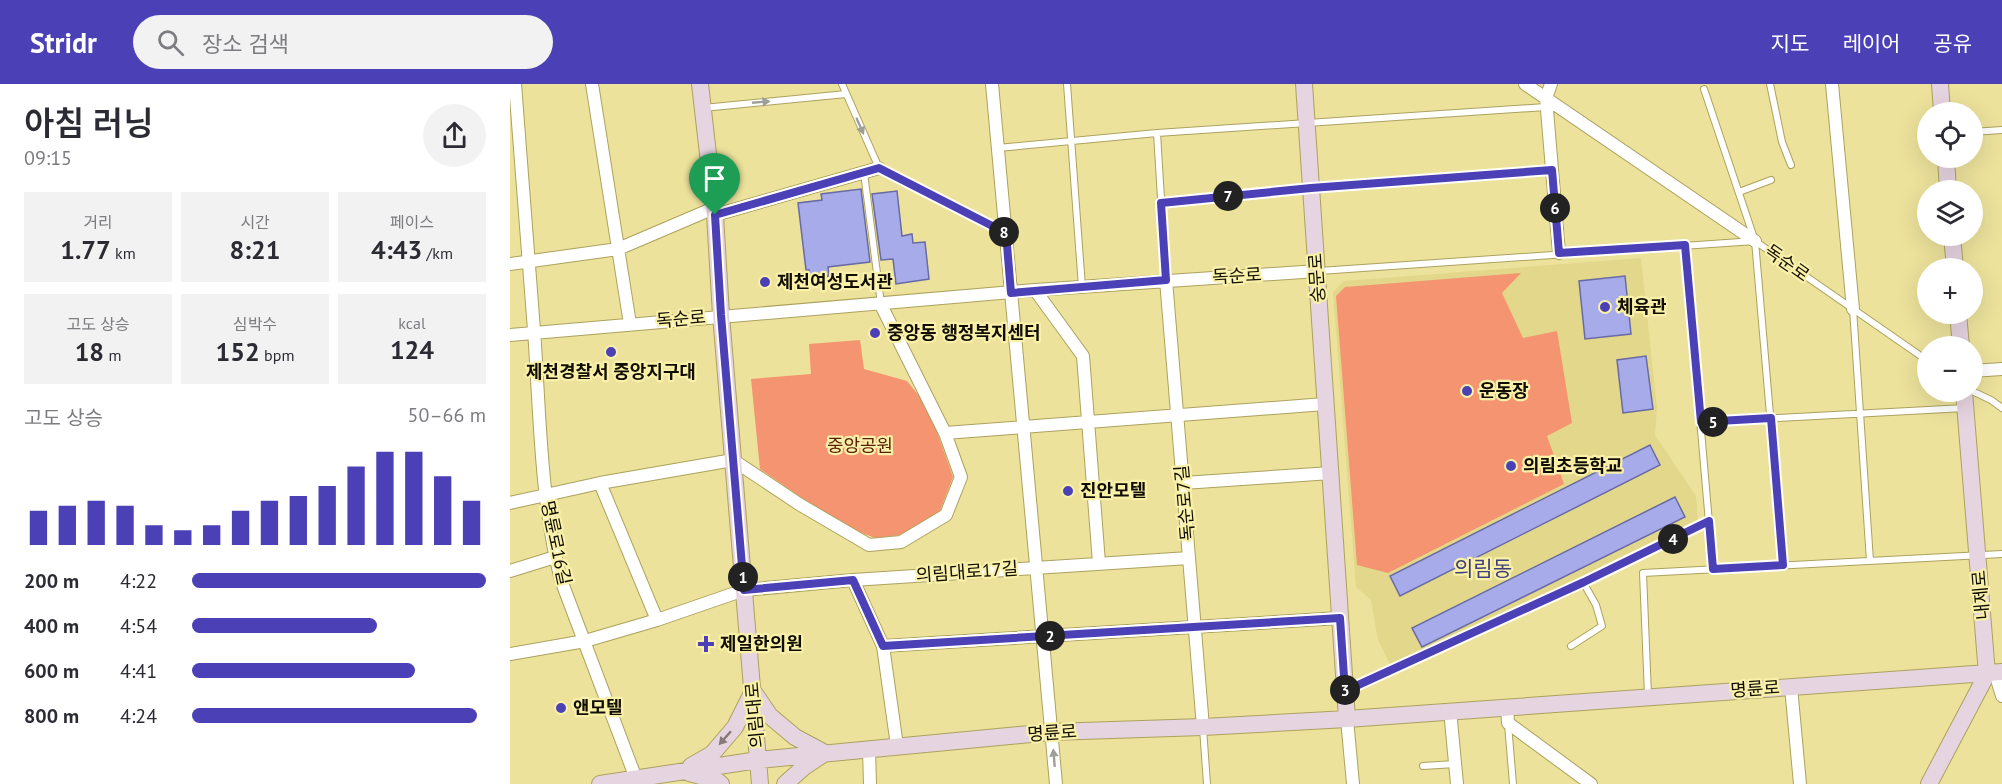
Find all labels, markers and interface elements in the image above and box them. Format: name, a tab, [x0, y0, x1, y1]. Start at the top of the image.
search box	[133, 15, 553, 69]
text: Stridr	[30, 24, 97, 61]
icon: search	[154, 26, 187, 59]
text: 장소 검색	[202, 30, 289, 58]
text: 지도	[1771, 30, 1809, 57]
text: 레이어	[1842, 30, 1900, 57]
text: 공유	[1933, 30, 1972, 57]
one-way arrow	[751, 97, 770, 107]
text: 아침 러닝	[24, 101, 154, 144]
map controls	[1917, 102, 1983, 402]
button: locate	[1917, 102, 1983, 168]
button: share	[423, 104, 486, 167]
one-way arrow	[856, 118, 865, 135]
text: 09:15	[24, 145, 72, 171]
pin	[689, 153, 740, 215]
icon: arrive	[698, 162, 731, 195]
button: layers	[1917, 180, 1983, 246]
pin: 7	[1213, 181, 1243, 211]
text: 7	[1223, 186, 1233, 206]
pin: 6	[1540, 193, 1570, 223]
text: 6	[1550, 198, 1560, 218]
text: 거리	[83, 212, 113, 232]
text: 시간	[240, 212, 270, 232]
text: 페이스	[390, 212, 434, 232]
pin: 8	[989, 217, 1019, 247]
text: 8	[999, 222, 1009, 242]
text: 1.77	[60, 233, 111, 266]
text: 8:21	[229, 233, 281, 266]
text: 4:43	[371, 233, 422, 266]
street label: 독순로	[1760, 239, 1814, 286]
text: km	[111, 243, 136, 263]
text: /km	[422, 243, 453, 263]
street label: 숭문로	[1303, 252, 1330, 304]
button: +	[1917, 258, 1983, 324]
street label: 독순로	[1212, 263, 1262, 288]
place label: 제천여성도서관	[777, 270, 893, 293]
marker: 제천여성도서관	[758, 275, 772, 289]
place label: 체육관	[1617, 295, 1667, 318]
marker: 체육관	[1598, 300, 1612, 314]
street label: 독순로	[655, 305, 707, 332]
text: kcal	[398, 313, 426, 333]
text: 고도 상승	[66, 314, 130, 334]
text: 심박수	[233, 314, 277, 334]
place label: 중앙동 행정복지센터	[887, 321, 1041, 344]
marker: 중앙동 행정복지센터	[868, 326, 882, 340]
text: 124	[390, 333, 434, 366]
text: 18	[75, 335, 104, 368]
text: 152	[216, 335, 260, 368]
button: −	[1917, 336, 1983, 402]
text: m	[104, 345, 121, 365]
text: bpm	[260, 345, 294, 365]
marker: 제천경찰서 중앙지구대	[604, 345, 618, 359]
place label: 제천경찰서 중앙지구대	[526, 360, 696, 383]
place label: 운동장	[1479, 379, 1529, 402]
marker: 운동장	[1460, 384, 1474, 398]
text: 50–66 m	[408, 402, 486, 428]
text: 고도 상승	[24, 405, 103, 431]
pin: 5	[1698, 407, 1728, 437]
text: 5	[1708, 412, 1718, 432]
park label: 중앙공원	[827, 434, 893, 457]
place label: 의림초등학교	[1523, 454, 1622, 477]
marker: 의림초등학교	[1504, 459, 1518, 473]
street label: 독순로7길	[1170, 464, 1199, 542]
place label: 진안모텔	[1080, 479, 1146, 502]
marker: 진안모텔	[1061, 484, 1075, 498]
street label: 명륜로16길	[536, 499, 577, 587]
pin: 4	[1658, 524, 1688, 554]
text: 4	[1668, 529, 1678, 549]
district label: 의림동	[1454, 555, 1512, 582]
street label: 의림대로17길	[915, 556, 1019, 587]
pin: 1	[728, 562, 758, 592]
text: 1	[738, 567, 748, 587]
text: 200 m	[24, 568, 79, 594]
text: 4:22	[120, 568, 157, 594]
street label: 내제로	[1967, 569, 1994, 621]
text: 400 m	[24, 613, 79, 639]
text: 4:54	[120, 613, 157, 639]
pin: 2	[1035, 621, 1065, 651]
text: 2	[1045, 626, 1055, 646]
place label: 제일한의원	[720, 632, 803, 655]
marker: 제일한의원	[697, 635, 715, 653]
text: 600 m	[24, 658, 79, 684]
text: 4:41	[120, 658, 157, 684]
pin: 3	[1330, 675, 1360, 705]
street label: 명륜로	[1729, 675, 1781, 702]
text: 3	[1340, 680, 1350, 700]
street label: 의림대로	[740, 681, 769, 749]
place label: 앤모텔	[573, 696, 623, 719]
marker: 앤모텔	[554, 701, 568, 715]
text: 800 m	[24, 703, 79, 729]
text: 4:24	[120, 703, 157, 729]
street label: 명륜로	[1026, 719, 1078, 746]
one-way arrow	[719, 730, 732, 746]
one-way arrow	[1049, 748, 1059, 767]

